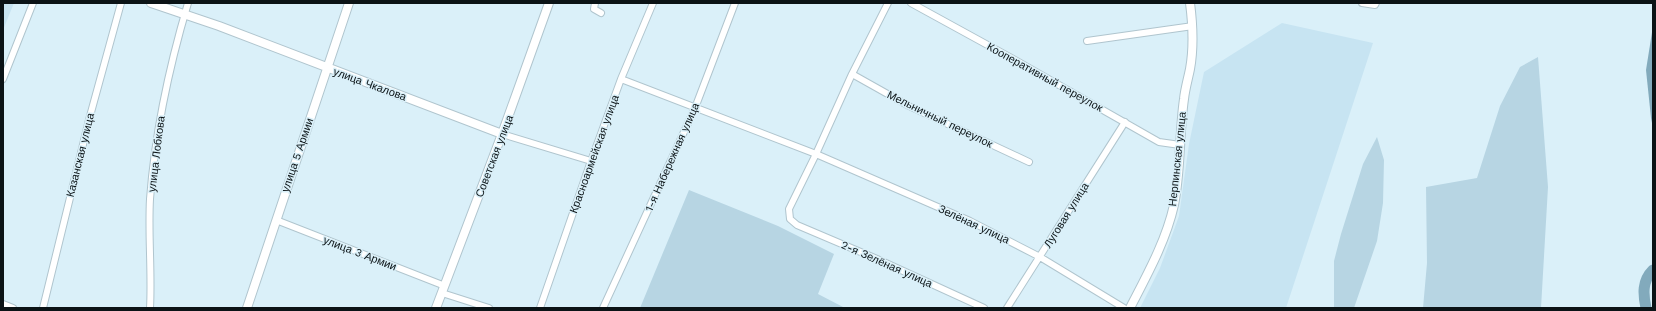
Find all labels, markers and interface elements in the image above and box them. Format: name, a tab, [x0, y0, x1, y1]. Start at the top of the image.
street label: Кооперативный переулок	[985, 40, 1105, 115]
street label: улица Чкалова	[331, 65, 409, 104]
street label: Мельничный переулок	[885, 88, 995, 151]
street label: Красноармейская улица	[567, 92, 622, 215]
street label: 1-я Набережная улица	[643, 100, 703, 214]
street label: Нерпинская улица	[1166, 110, 1189, 207]
street label: Казанская улица	[64, 111, 97, 199]
street label: Советская улица	[473, 112, 516, 199]
street label: улица Лобкова	[145, 114, 168, 193]
street label: улица 5 Армии	[279, 116, 316, 194]
street label: Луговая улица	[1041, 179, 1092, 250]
street label: Зелёная улица	[936, 202, 1012, 247]
street label: улица 3 Армии	[321, 234, 398, 273]
street label: 2-я Зелёная улица	[839, 238, 935, 291]

